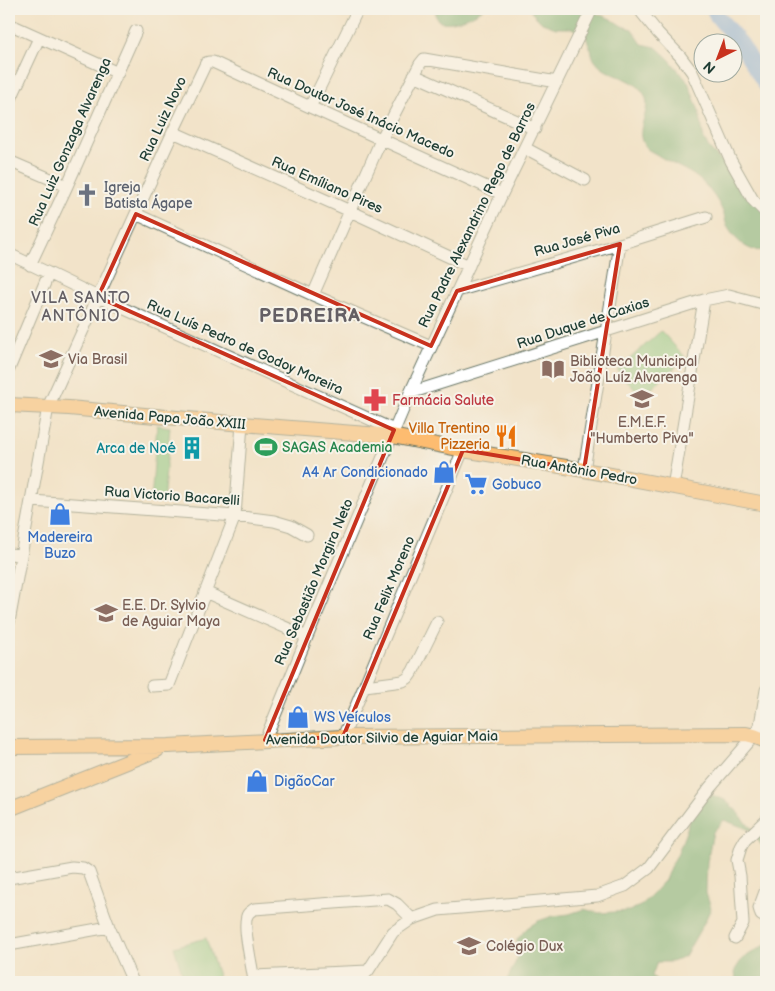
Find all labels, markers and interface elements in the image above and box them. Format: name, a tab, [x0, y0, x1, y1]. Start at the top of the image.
north arrow	[692, 32, 742, 82]
street label: Rua Luiz Gonzaga Alvarenga	[25, 55, 115, 229]
text: N	[700, 57, 719, 77]
street label: Rua Doutor José Inácio Macedo	[265, 64, 457, 162]
street label: Rua Luiz Novo	[136, 74, 190, 164]
street label: Rua Padre Alexandrino Rego de Barros	[415, 100, 539, 330]
street label: Rua Emíliano Pires	[269, 153, 385, 217]
place label: Igreja Batista Ágape	[104, 179, 192, 212]
church icon: Igreja Batista Ágape	[74, 182, 100, 208]
street label: Rua José Piva	[532, 220, 622, 260]
district label: VILA SANTO ANTÔNIO	[31, 289, 131, 326]
street label: Rua Duque de Caxias	[515, 294, 651, 352]
street label: Rua Luís Pedro de Godoy Moreira	[144, 296, 346, 398]
district label: PEDREIRA	[259, 305, 361, 328]
school or university icon: Via Brasil	[38, 346, 64, 372]
place label: Via Brasil	[68, 351, 127, 368]
place label: Biblioteca Municipal João Luíz Alvarenga	[570, 353, 698, 386]
library icon: Biblioteca Municipal João Luíz Alvarenga	[540, 356, 566, 382]
school or university icon: E.M.E.F. "Humberto Piva"	[629, 386, 655, 412]
pharmacy icon: Farmácia Salute	[362, 387, 388, 413]
place label: Farmácia Salute	[392, 392, 494, 409]
street label: Avenida Papa João XXIII	[94, 403, 246, 433]
place label: E.M.E.F. "Humberto Piva"	[590, 414, 694, 447]
place label: Villa Trentino Pizzeria	[409, 420, 490, 453]
restaurant icon: Villa Trentino Pizzeria	[493, 423, 519, 449]
sports icon: SAGAS Academia	[253, 434, 279, 460]
building icon: Arca de Noé	[179, 435, 205, 461]
place label: SAGAS Academia	[282, 439, 393, 456]
place label: Arca de Noé	[97, 440, 177, 457]
street label: Rua Antônio Pedro	[519, 451, 639, 489]
shop icon: A4 Ar Condicionado	[431, 459, 457, 485]
place label: A4 Ar Condicionado	[302, 464, 428, 481]
supermarket icon: Gobuco	[463, 471, 489, 497]
place label: Gobuco	[492, 476, 541, 493]
street label: Rua Victorio Bacarelli	[104, 483, 240, 509]
street label: Rua Sebastião Morgira Neto	[271, 496, 357, 668]
shop icon: Madereira Buzo	[47, 501, 73, 527]
place label: Madereira Buzo	[27, 529, 93, 562]
street label: Rua Felix Moreno	[359, 533, 419, 643]
place label: E.E. Dr. Sylvio de Aguiar Maya	[122, 597, 220, 630]
school or university icon: E.E. Dr. Sylvio de Aguiar Maya	[93, 600, 119, 626]
shop icon: WS Veículos	[285, 704, 311, 730]
place label: WS Veículos	[314, 709, 391, 726]
street label: Avenida Doutor Silvio de Aguiar Maia	[266, 727, 498, 749]
shop icon: DigãoCar	[244, 768, 270, 794]
place label: DigãoCar	[274, 773, 335, 790]
school or university icon: Colégio Dux	[456, 933, 482, 959]
place label: Colégio Dux	[486, 938, 563, 955]

